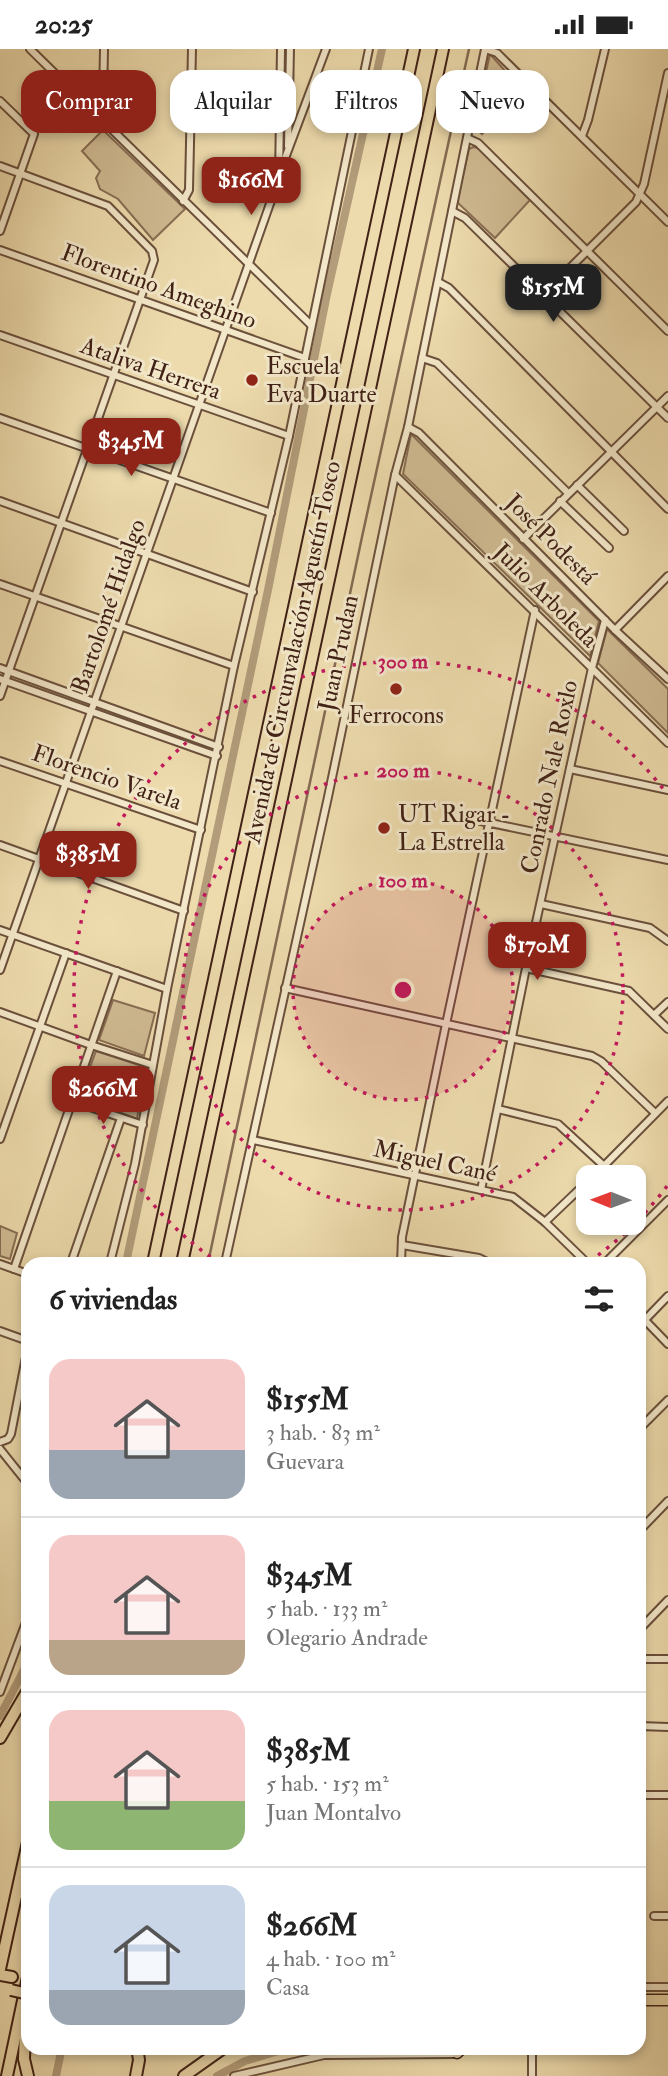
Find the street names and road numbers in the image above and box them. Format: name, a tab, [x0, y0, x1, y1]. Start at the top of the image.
street label: Florentino Ameghino	[57, 237, 261, 336]
street label: Ataliva Herrera	[76, 330, 226, 407]
street label: Avenida de Circunvalación Agustín Tosco	[237, 458, 348, 847]
street label: José Podestá	[498, 486, 604, 592]
street label: Bartolomé Hidalgo	[64, 515, 153, 697]
street label: Julio Arboleda	[486, 536, 605, 655]
street label: Juan Prudan	[311, 592, 366, 715]
street label: Conrado Nale Roxlo	[514, 677, 585, 877]
street label: Florencio Varela	[28, 737, 187, 818]
street label: Miguel Cané	[371, 1133, 500, 1190]

